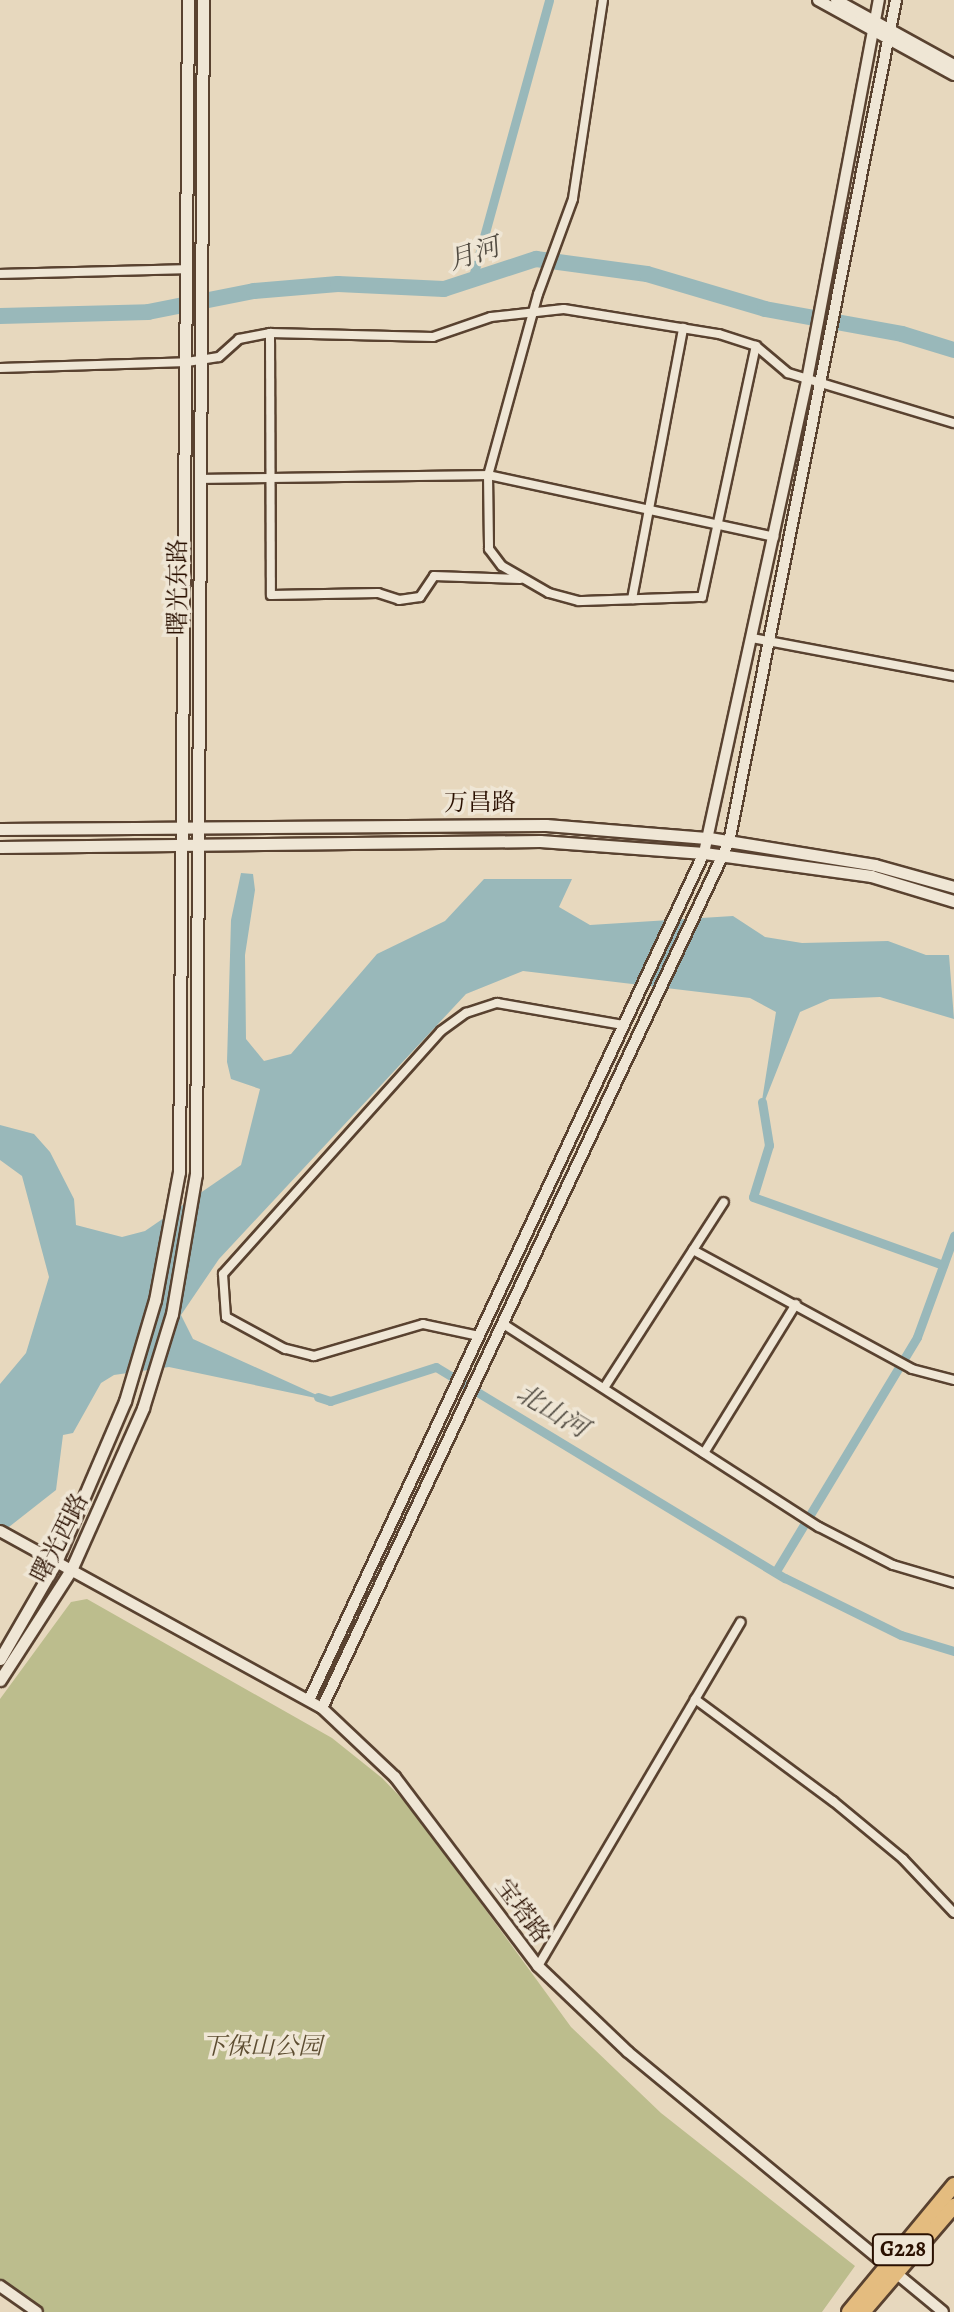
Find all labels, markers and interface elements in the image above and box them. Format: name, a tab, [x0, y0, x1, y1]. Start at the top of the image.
water label: 月河	[444, 231, 504, 277]
street label: 曙光东路	[164, 539, 192, 635]
street label: 万昌路	[444, 789, 516, 817]
water label: 北山河	[511, 1378, 593, 1444]
street label: 曙光西路	[25, 1489, 95, 1587]
street label: 宝塔路	[489, 1874, 555, 1948]
park label: 下保山公园	[202, 2033, 322, 2061]
road number: G228	[871, 2232, 935, 2268]

